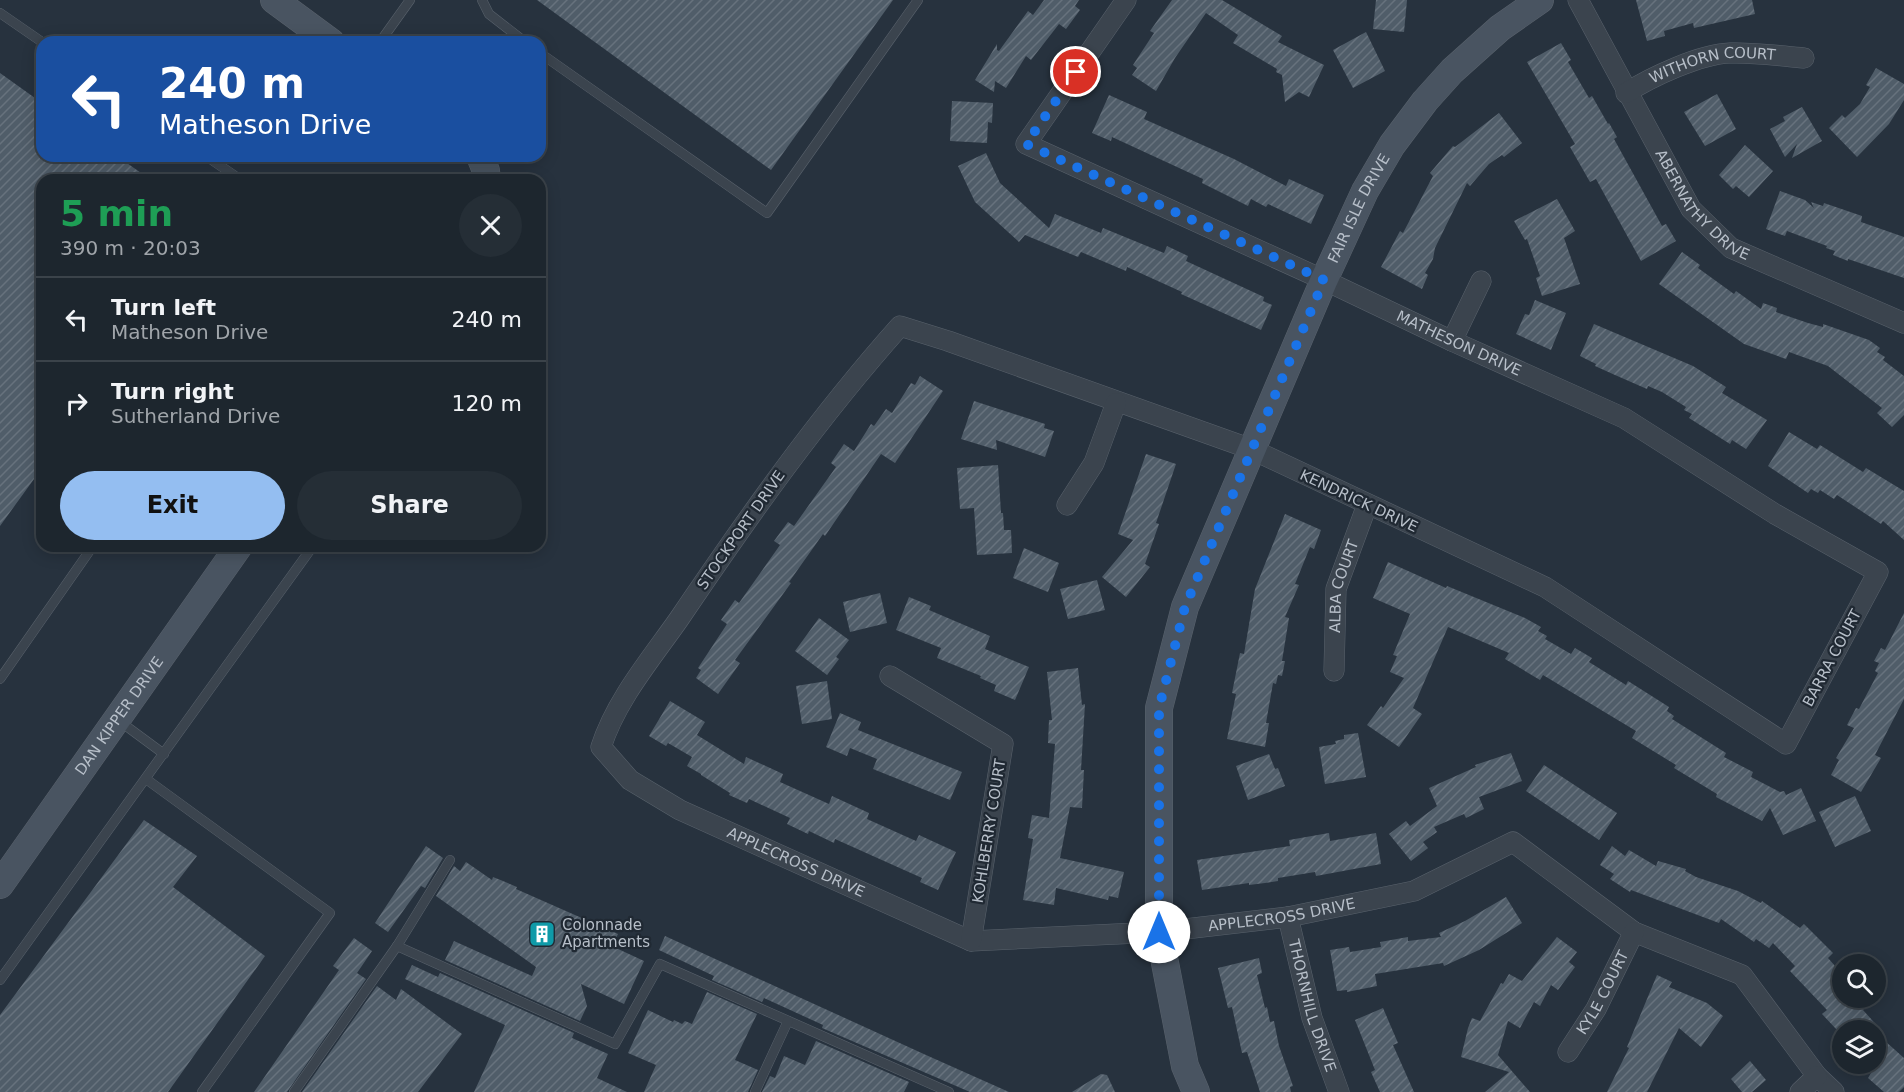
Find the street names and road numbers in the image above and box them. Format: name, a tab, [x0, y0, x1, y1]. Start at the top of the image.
street label: WITHORN COURT	[1646, 44, 1777, 87]
street label: ABERNATHY DRIVE	[1652, 146, 1752, 264]
street label: FAIR ISLE DRIVE	[1324, 151, 1394, 266]
street label: MATHESON DRIVE	[1394, 307, 1524, 380]
street label: KENDRICK DRIVE	[1297, 466, 1421, 536]
street label: STOCKPORT DRIVE	[693, 467, 789, 593]
street label: ALBA COURT	[1326, 536, 1363, 633]
street label: BARRA COURT	[1799, 606, 1866, 710]
street label: DAN KIPPER DRIVE	[71, 653, 167, 779]
street label: KOHLBERRY COURT	[969, 757, 1009, 904]
street label: APPLECROSS DRIVE	[724, 823, 868, 901]
street label: APPLECROSS DRIVE	[1207, 894, 1357, 935]
street label: THORNHILL DRIVE	[1284, 937, 1340, 1075]
street label: KYLE COURT	[1573, 947, 1633, 1038]

